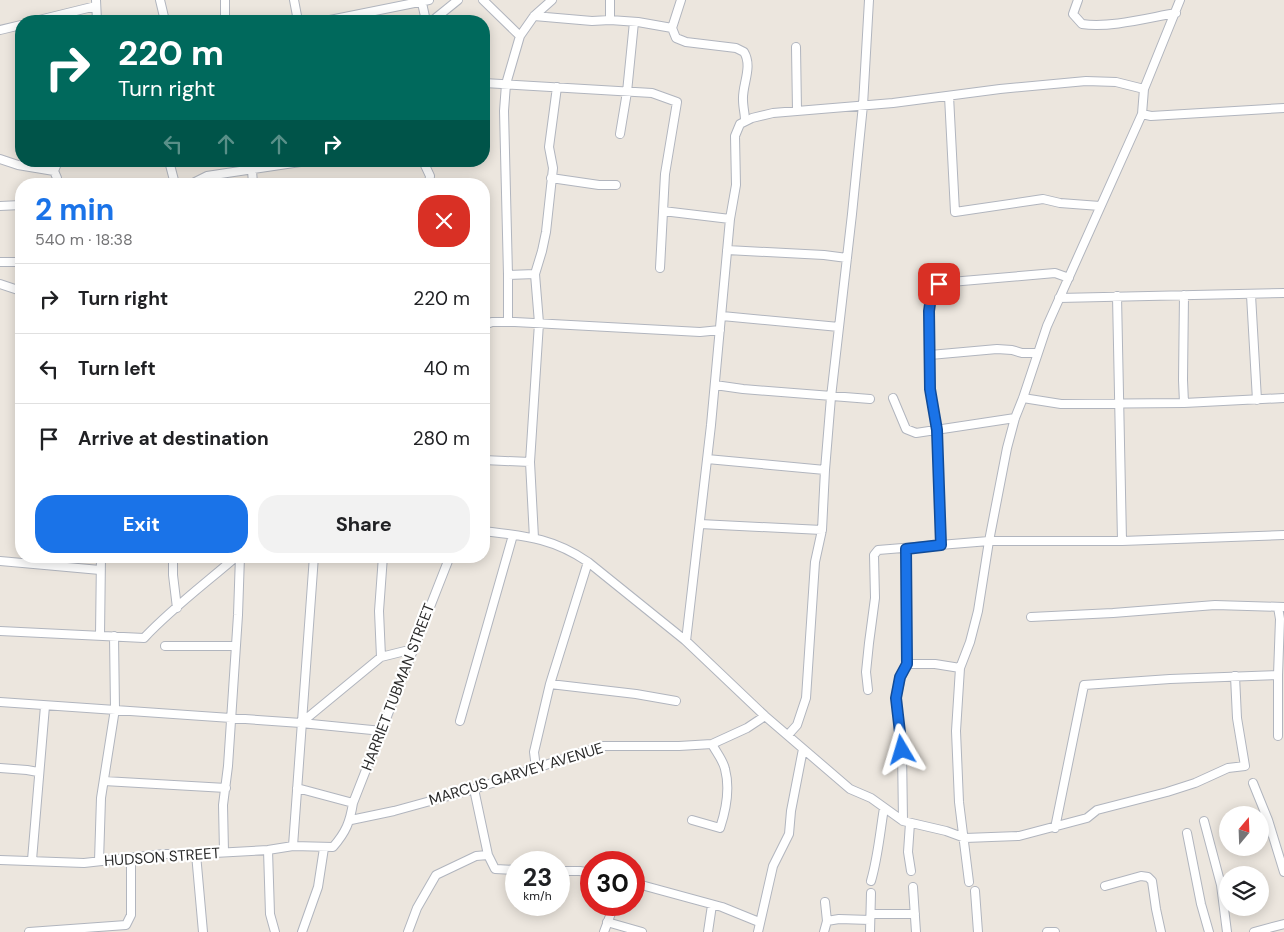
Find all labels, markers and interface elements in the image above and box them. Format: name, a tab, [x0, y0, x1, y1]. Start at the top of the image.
text: 220 m	[118, 30, 224, 76]
icon: right	[35, 35, 100, 100]
text: Turn right	[118, 74, 215, 103]
icon: left	[159, 130, 187, 158]
icon: ahead	[212, 130, 240, 158]
icon: ahead	[265, 130, 293, 158]
icon: right	[318, 130, 346, 158]
text: 2 min	[35, 190, 114, 229]
button: close	[418, 195, 470, 247]
text: 540 m · 18:38	[35, 229, 133, 250]
pin	[918, 263, 960, 305]
icon: arrive	[925, 270, 953, 298]
icon: right	[35, 285, 63, 313]
text: Turn right	[78, 286, 168, 311]
text: 220 m	[413, 286, 470, 311]
icon: left	[35, 355, 63, 383]
text: Turn left	[78, 356, 156, 381]
text: 40 m	[423, 356, 470, 381]
icon: arrive	[35, 425, 63, 453]
text: Arrive at destination	[78, 426, 269, 451]
text: 280 m	[413, 426, 470, 451]
button: Exit	[35, 495, 248, 553]
button: Share	[258, 495, 470, 553]
street label: HARRIET TUBMAN STREET	[357, 600, 439, 774]
position arrow	[875, 723, 927, 775]
street label: MARCUS GARVEY AVENUE	[426, 738, 606, 810]
north arrow	[1219, 806, 1269, 856]
map controls	[1219, 806, 1269, 916]
street label: HUDSON STREET	[103, 843, 221, 871]
speed limit sign: 30	[580, 851, 645, 916]
text: 23	[523, 861, 552, 894]
button: layers	[1219, 866, 1269, 916]
text: km/h	[523, 888, 552, 904]

